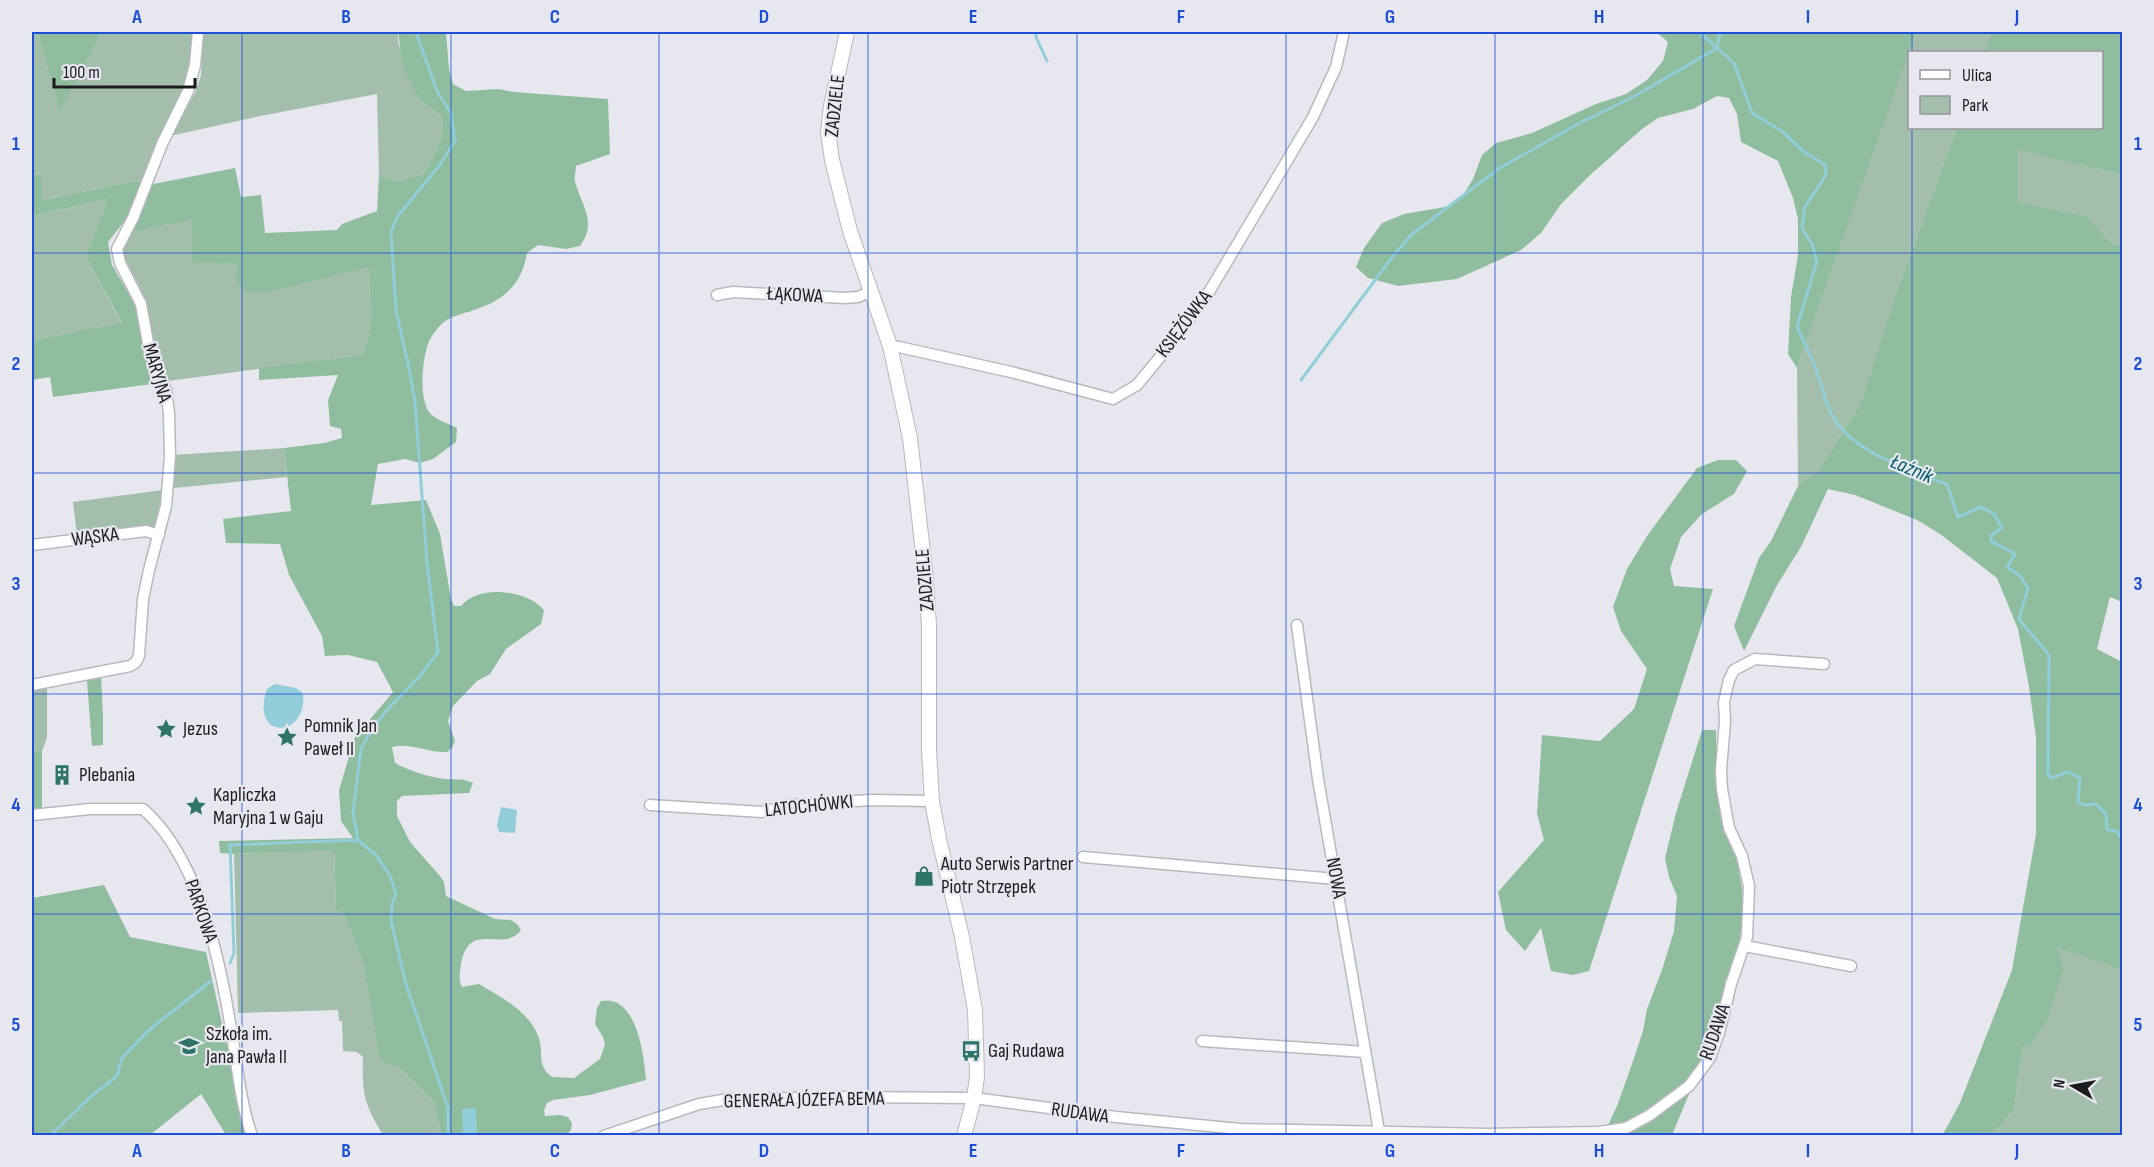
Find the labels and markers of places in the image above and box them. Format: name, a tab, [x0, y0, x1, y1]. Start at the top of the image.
place label: Pomnik Jan Paweł II	[304, 714, 377, 761]
place icon: Jezus	[154, 717, 178, 741]
place label: Jezus	[182, 717, 218, 741]
place icon: Pomnik Jan Paweł II	[275, 725, 299, 749]
building icon: Plebania	[50, 763, 74, 787]
place label: Plebania	[79, 763, 135, 787]
place label: Kapliczka Maryjna 1 w Gaju	[213, 783, 323, 830]
place icon: Kapliczka Maryjna 1 w Gaju	[184, 794, 208, 818]
place label: Auto Serwis Partner Piotr Strzępek	[940, 852, 1074, 899]
shop icon: Auto Serwis Partner Piotr Strzępek	[912, 864, 936, 888]
place label: Szkoła im. Jana Pawła II	[205, 1022, 287, 1069]
school or university icon: Szkoła im. Jana Pawła II	[177, 1034, 201, 1058]
bus stop icon: Gaj Rudawa	[959, 1039, 983, 1063]
place label: Gaj Rudawa	[988, 1039, 1065, 1063]

